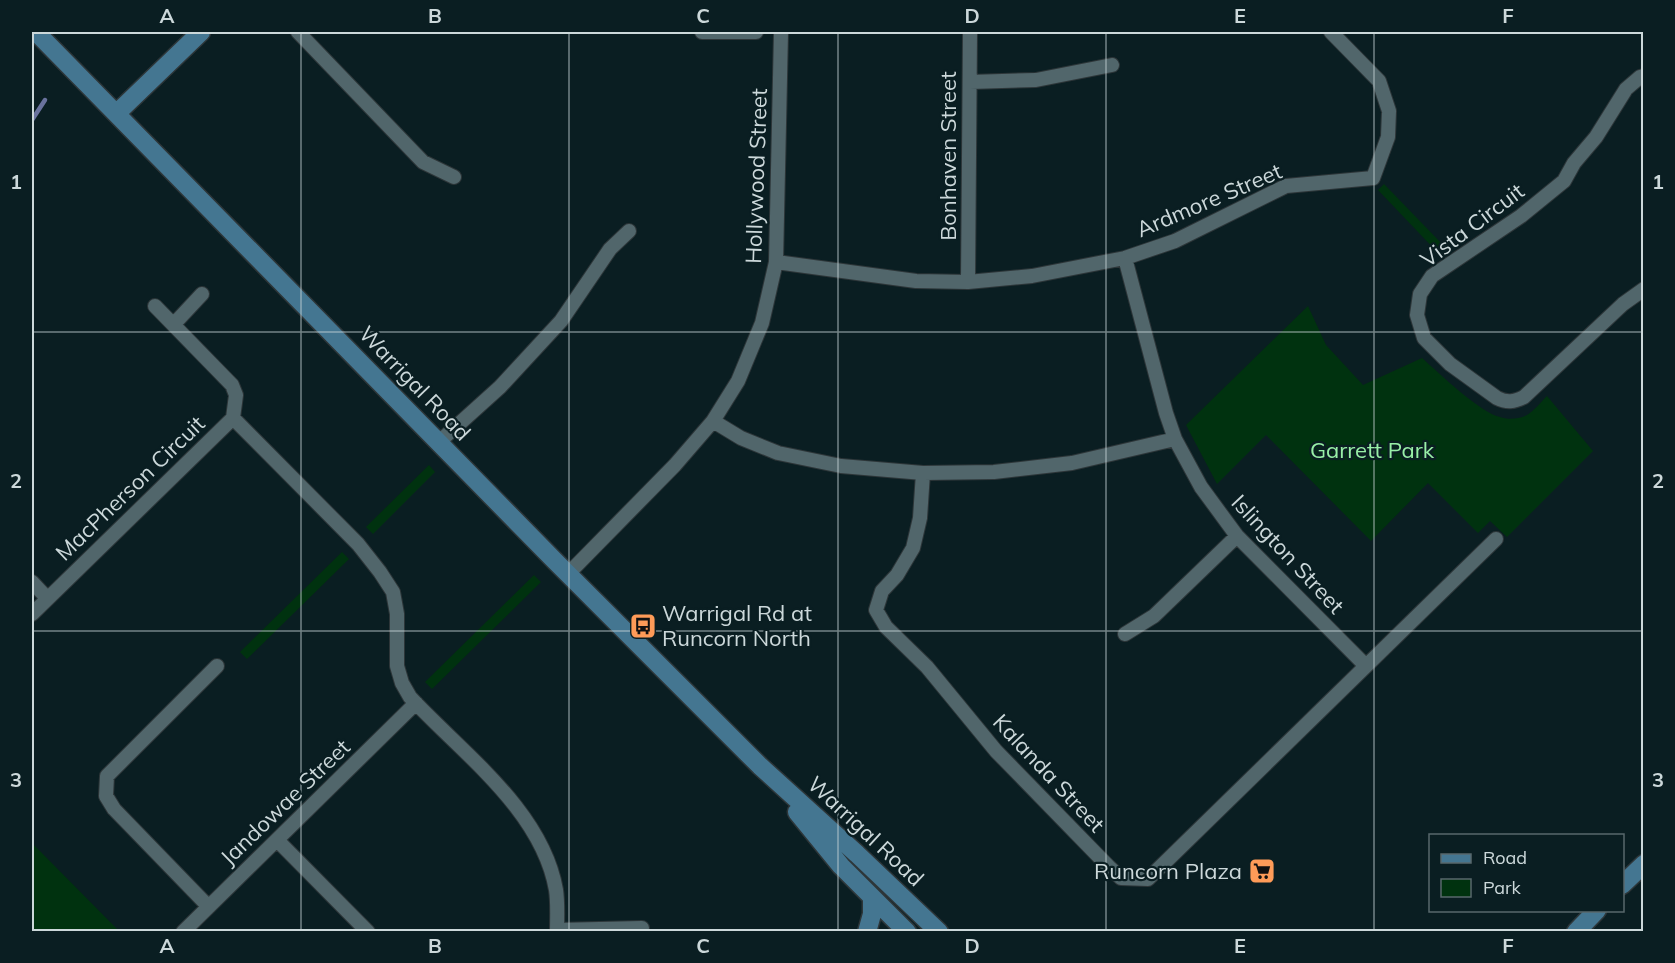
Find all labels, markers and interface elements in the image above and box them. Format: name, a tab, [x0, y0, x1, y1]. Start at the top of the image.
text: A	[160, 3, 175, 28]
text: B	[428, 3, 442, 28]
text: C	[696, 3, 710, 28]
text: D	[964, 3, 980, 28]
text: E	[1234, 3, 1246, 28]
text: F	[1502, 3, 1514, 28]
street label: Bonhaven Street	[934, 71, 962, 241]
street label: Hollywood Street	[739, 87, 773, 264]
street label: Ardmore Street	[1132, 157, 1286, 243]
text: 1	[10, 169, 22, 194]
text: 1	[1652, 169, 1664, 194]
street label: Vista Circuit	[1415, 177, 1530, 273]
street label: Warrigal Road	[353, 320, 477, 446]
street label: MacPherson Circuit	[49, 409, 211, 566]
park label: Garrett Park	[1310, 436, 1435, 464]
text: 2	[10, 468, 22, 493]
text: 2	[1652, 468, 1664, 493]
street label: Islington Street	[1226, 489, 1351, 620]
place label: Warrigal Rd at Runcorn North	[662, 599, 812, 652]
bus stop icon: Warrigal Rd at Runcorn North	[628, 611, 658, 641]
street label: Kalanda Street	[987, 708, 1111, 838]
street label: Jandowae Street	[214, 733, 356, 871]
text: 3	[10, 767, 22, 792]
text: 3	[1652, 767, 1664, 792]
street label: Warrigal Road	[802, 770, 930, 892]
legend	[1429, 834, 1624, 912]
text: Road	[1483, 846, 1527, 869]
supermarket icon: Runcorn Plaza	[1247, 856, 1277, 886]
place label: Runcorn Plaza	[1094, 857, 1242, 885]
text: Park	[1483, 876, 1522, 899]
text: A	[160, 933, 175, 958]
text: B	[428, 933, 442, 958]
text: C	[696, 933, 710, 958]
text: D	[964, 933, 980, 958]
text: E	[1234, 933, 1246, 958]
text: F	[1502, 933, 1514, 958]

